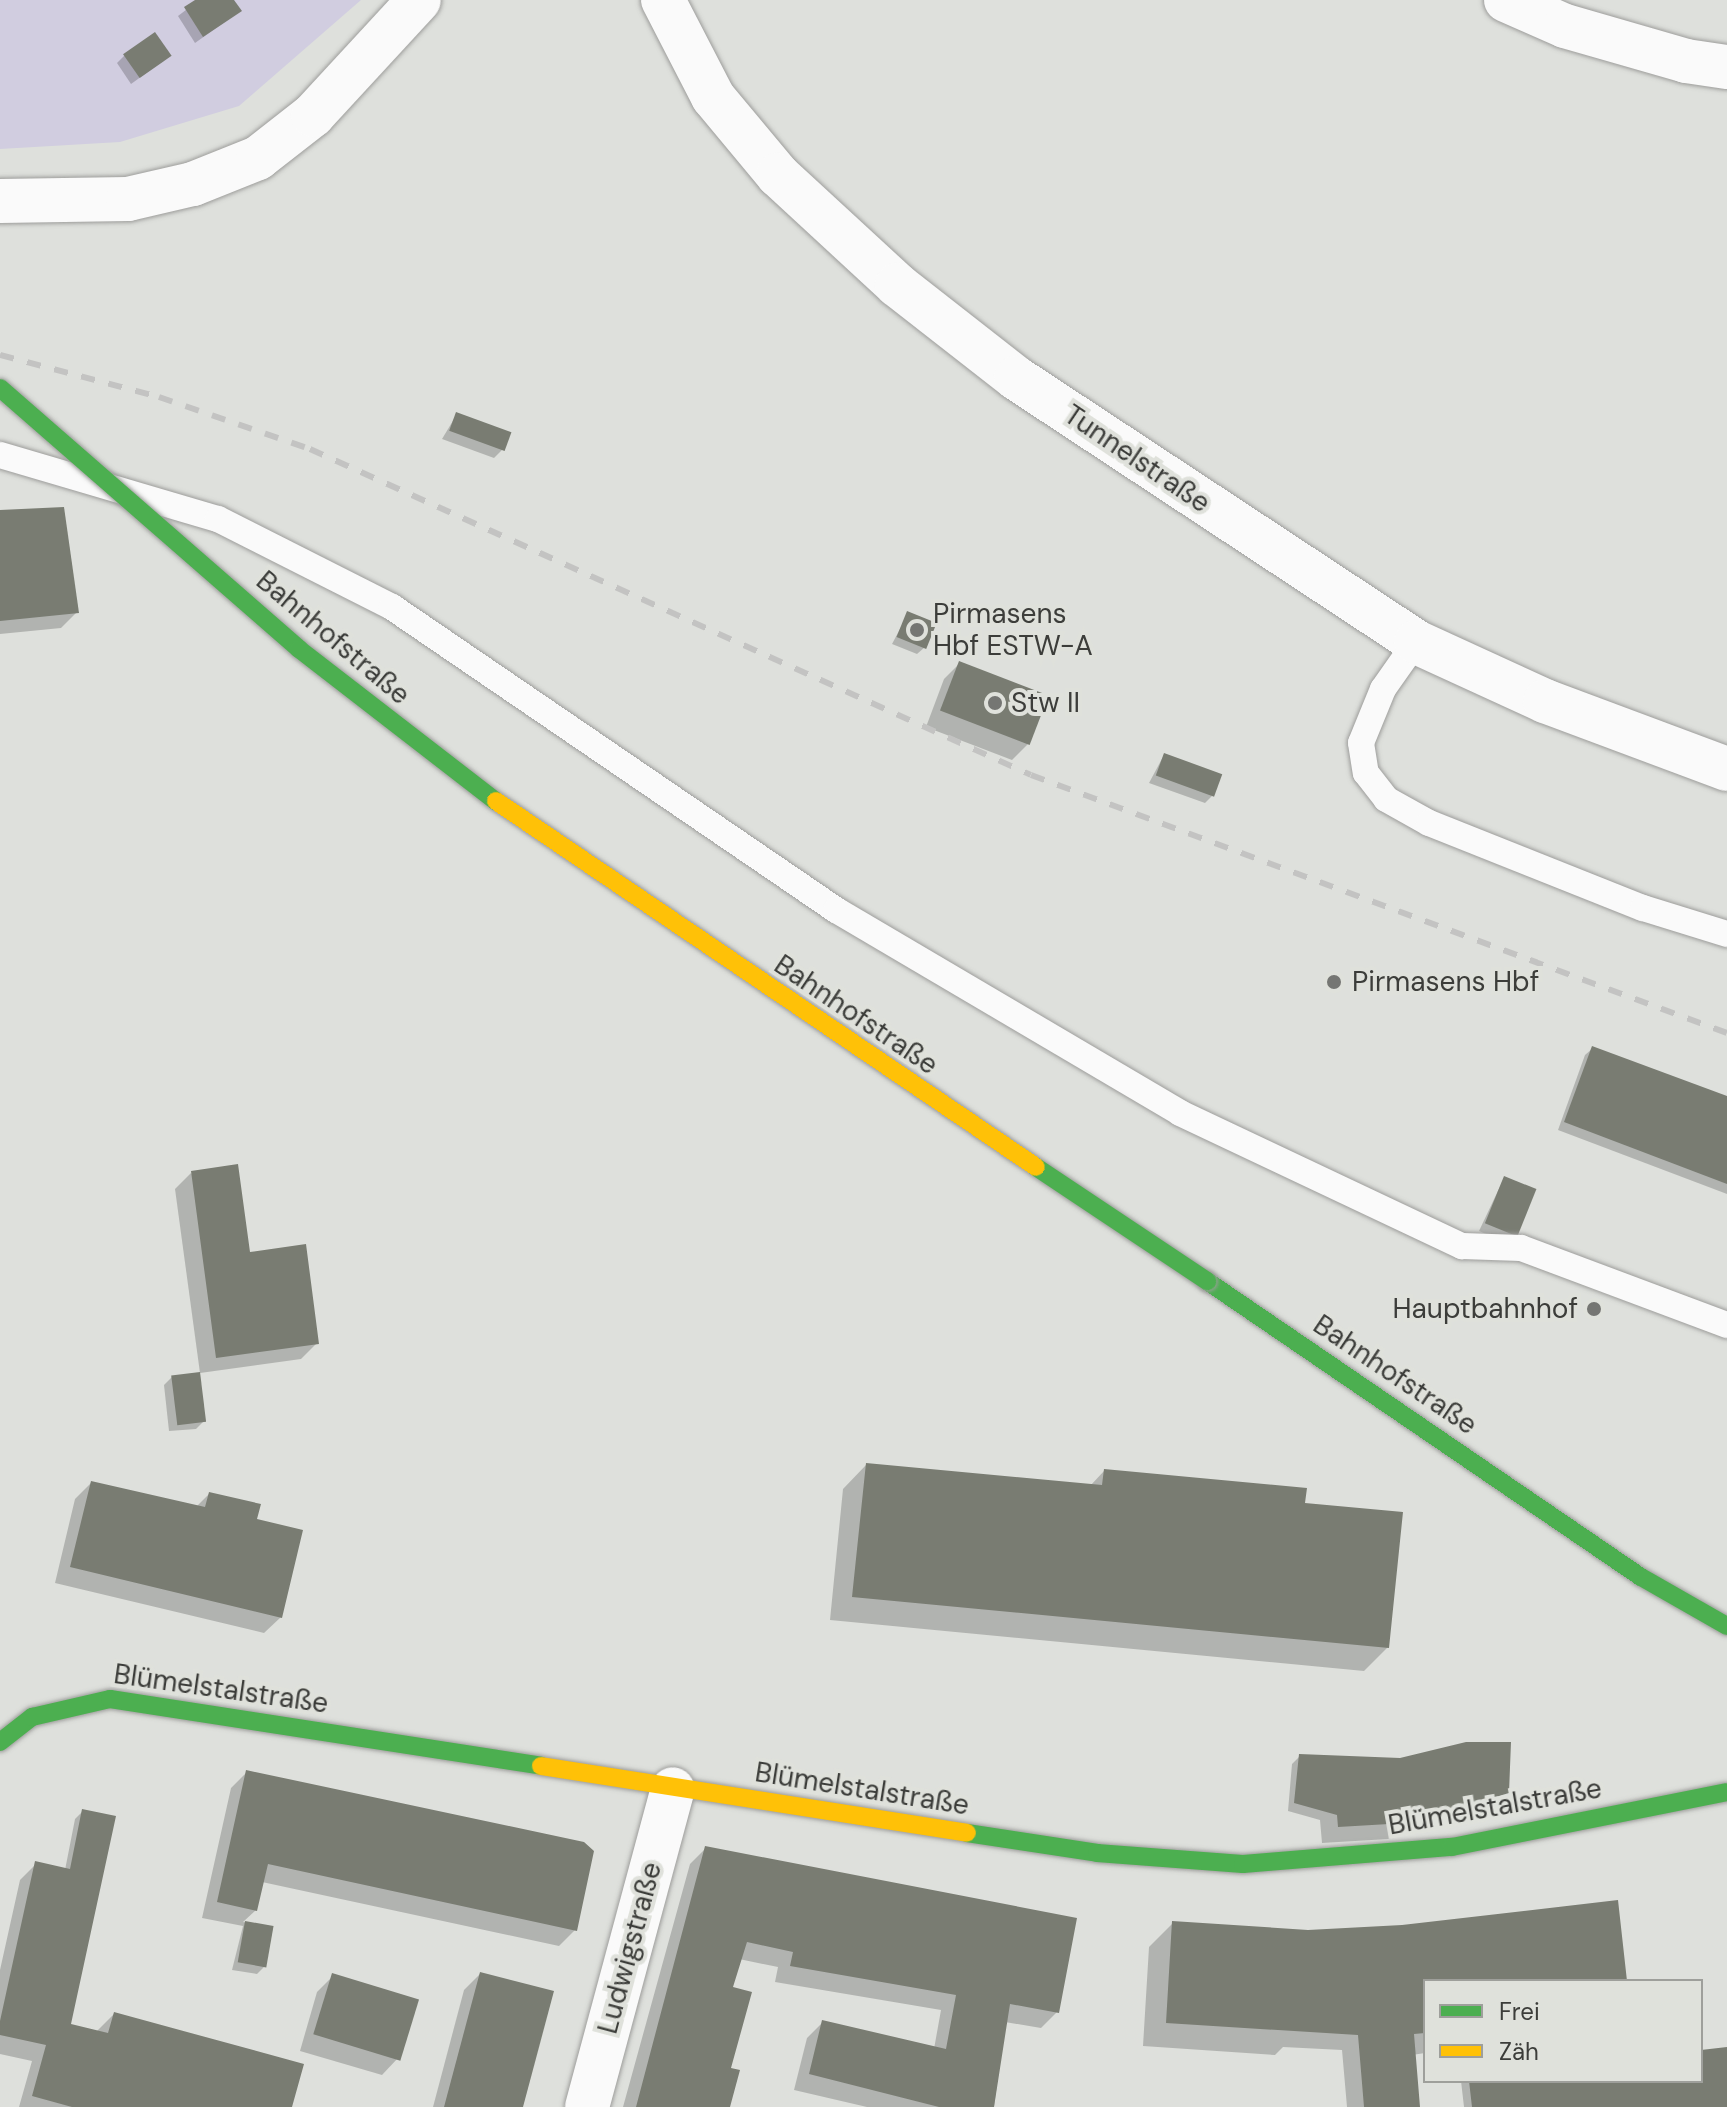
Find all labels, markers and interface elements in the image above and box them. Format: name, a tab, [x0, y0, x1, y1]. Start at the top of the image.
street label: Tunnelstraße	[1058, 398, 1216, 520]
street label: Bahnhofstraße	[249, 564, 417, 712]
place label: Pirmasens Hbf ESTW-A	[933, 597, 1093, 663]
marker: Pirmasens Hbf ESTW-A	[908, 621, 926, 639]
place label: Stw II	[1011, 686, 1080, 720]
marker: Stw II	[986, 694, 1004, 712]
street label: Bahnhofstraße	[768, 948, 944, 1082]
place label: Pirmasens Hbf	[1352, 965, 1539, 999]
marker: Pirmasens Hbf	[1323, 971, 1345, 993]
place label: Hauptbahnhof	[1393, 1292, 1578, 1326]
marker: Hauptbahnhof	[1585, 1300, 1603, 1318]
street label: Bahnhofstraße	[1307, 1308, 1483, 1442]
street label: Blümelstalstraße	[112, 1657, 330, 1721]
street label: Blümelstalstraße	[753, 1755, 971, 1823]
street label: Blümelstalstraße	[1386, 1772, 1604, 1842]
street label: Ludwigstraße	[591, 1859, 669, 2037]
legend	[1423, 1979, 1703, 2083]
text: Frei	[1499, 1996, 1540, 2027]
text: Zäh	[1499, 2036, 1539, 2067]

